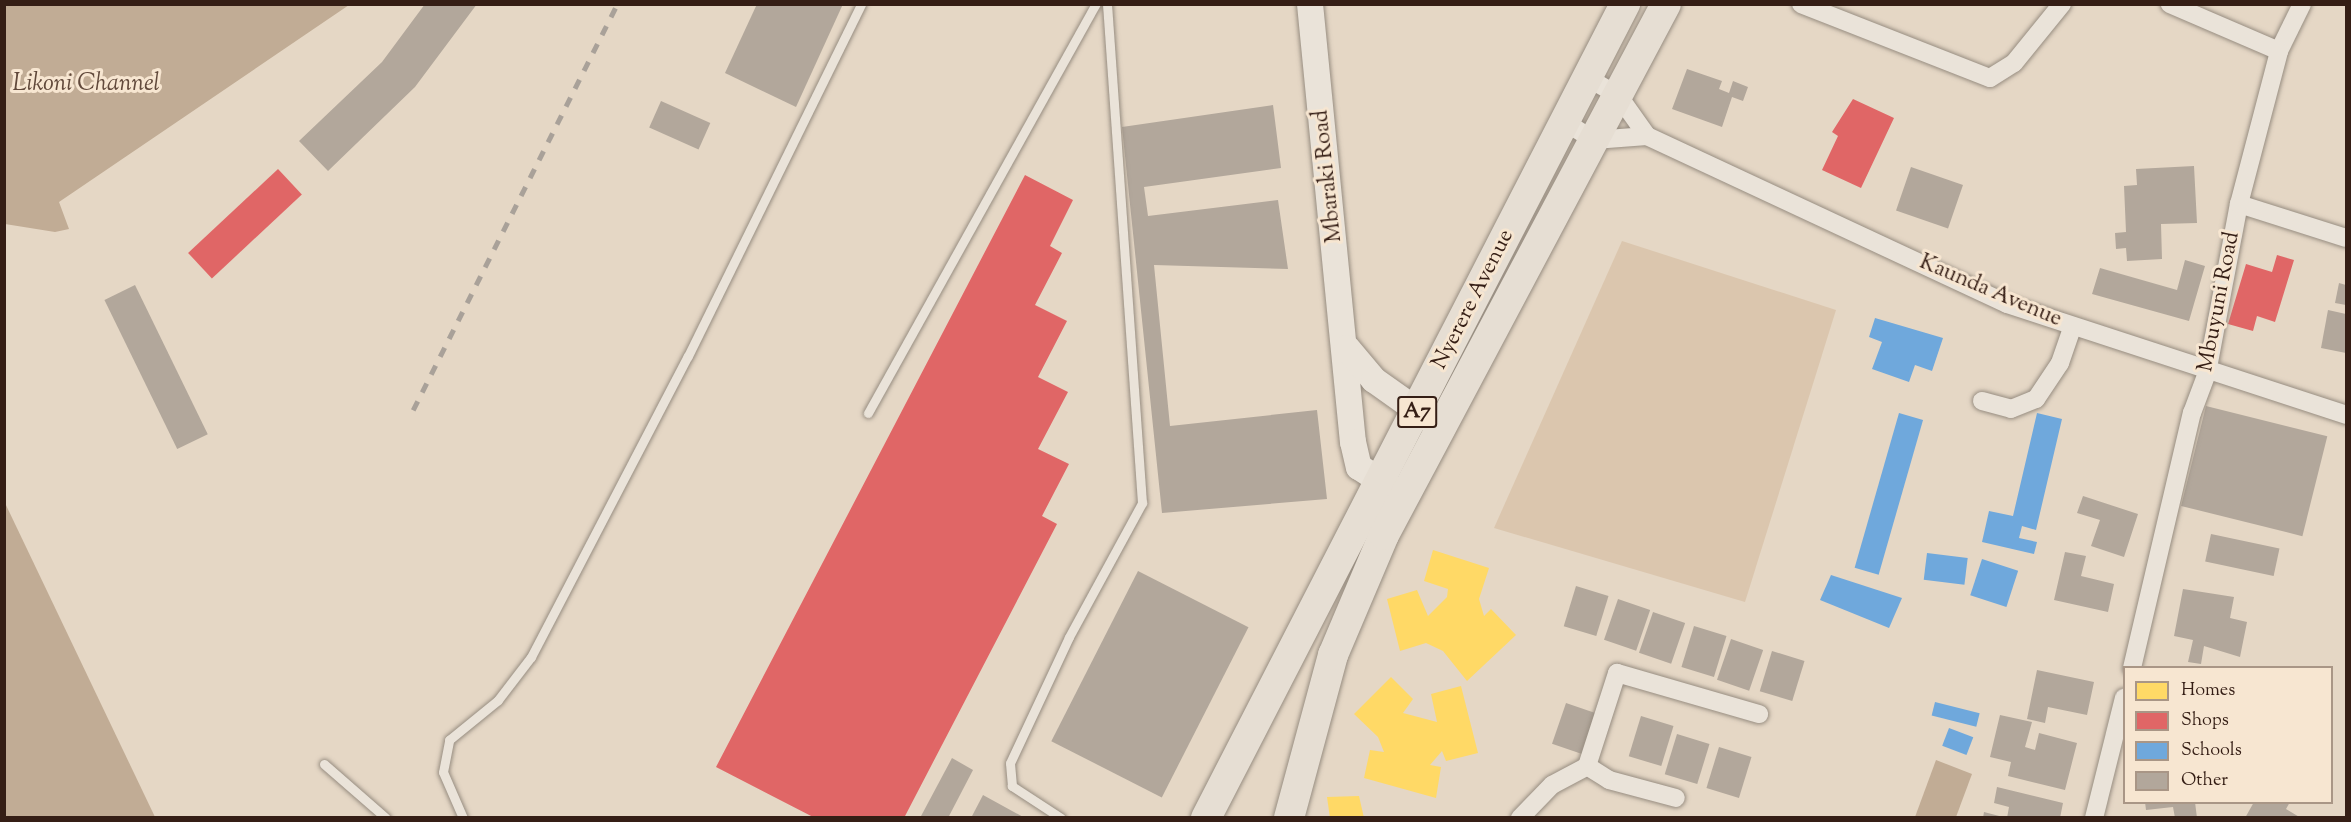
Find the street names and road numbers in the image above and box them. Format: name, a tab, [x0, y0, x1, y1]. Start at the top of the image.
street label: Mbaraki Road	[1309, 108, 1349, 244]
street label: Nyerere Avenue	[1427, 226, 1521, 374]
street label: Mbuyuni Road	[2193, 230, 2247, 374]
street label: Kaunda Avenue	[1915, 250, 2065, 334]
road number: A7	[1396, 394, 1438, 430]

